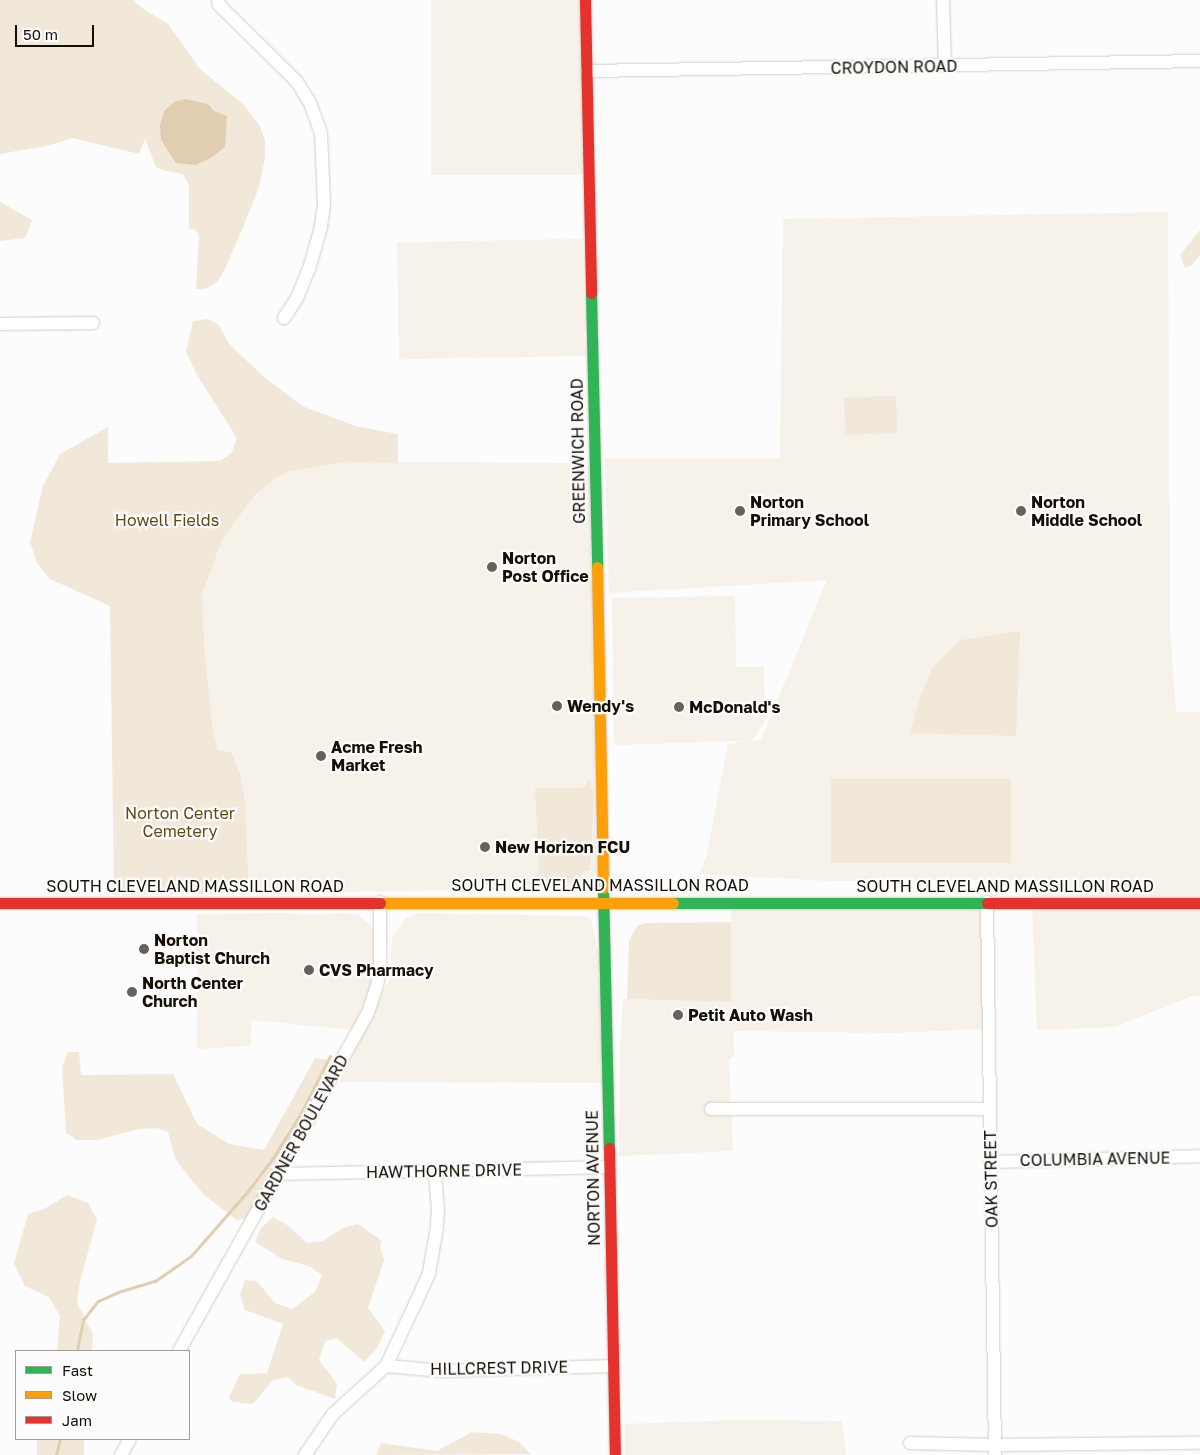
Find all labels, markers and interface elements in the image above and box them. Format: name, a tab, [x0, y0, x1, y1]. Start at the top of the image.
scale bar	[18, 15, 96, 47]
text: 50 m	[23, 25, 58, 43]
street label: CROYDON ROAD	[830, 56, 958, 78]
street label: GREENWICH ROAD	[567, 378, 589, 524]
place label: Norton Primary School	[750, 492, 869, 530]
place label: Norton Middle School	[1031, 492, 1142, 530]
marker: Norton Primary School	[734, 505, 746, 517]
marker: Norton Middle School	[1015, 505, 1027, 517]
park label: Howell Fields	[115, 510, 219, 530]
place label: Norton Post Office	[502, 548, 589, 586]
marker: Norton Post Office	[486, 561, 498, 573]
place label: Wendy's	[567, 696, 634, 716]
place label: McDonald's	[689, 697, 780, 717]
marker: Wendy's	[551, 700, 563, 712]
marker: McDonald's	[673, 701, 685, 713]
place label: Acme Fresh Market	[331, 737, 422, 775]
marker: Acme Fresh Market	[315, 750, 327, 762]
park label: Norton Center Cemetery	[125, 803, 235, 841]
place label: New Horizon FCU	[495, 837, 630, 857]
marker: New Horizon FCU	[479, 841, 491, 853]
street label: SOUTH CLEVELAND MASSILLON ROAD	[451, 875, 749, 895]
street label: SOUTH CLEVELAND MASSILLON ROAD	[46, 876, 344, 896]
street label: SOUTH CLEVELAND MASSILLON ROAD	[856, 876, 1154, 896]
place label: Norton Baptist Church	[154, 930, 270, 968]
marker: Norton Baptist Church	[138, 943, 150, 955]
place label: CVS Pharmacy	[319, 960, 434, 980]
marker: CVS Pharmacy	[303, 964, 315, 976]
place label: North Center Church	[142, 973, 243, 1011]
marker: North Center Church	[126, 986, 138, 998]
place label: Petit Auto Wash	[688, 1005, 813, 1025]
marker: Petit Auto Wash	[672, 1009, 684, 1021]
street label: GARDNER BOULEVARD	[250, 1051, 352, 1215]
street label: NORTON AVENUE	[582, 1110, 604, 1246]
street label: OAK STREET	[981, 1130, 1001, 1228]
street label: COLUMBIA AVENUE	[1020, 1148, 1170, 1170]
street label: HAWTHORNE DRIVE	[366, 1160, 522, 1182]
legend	[15, 1350, 190, 1440]
street label: HILLCREST DRIVE	[430, 1357, 568, 1379]
text: Fast	[62, 1361, 93, 1379]
text: Slow	[62, 1386, 97, 1404]
text: Jam	[62, 1411, 92, 1429]

